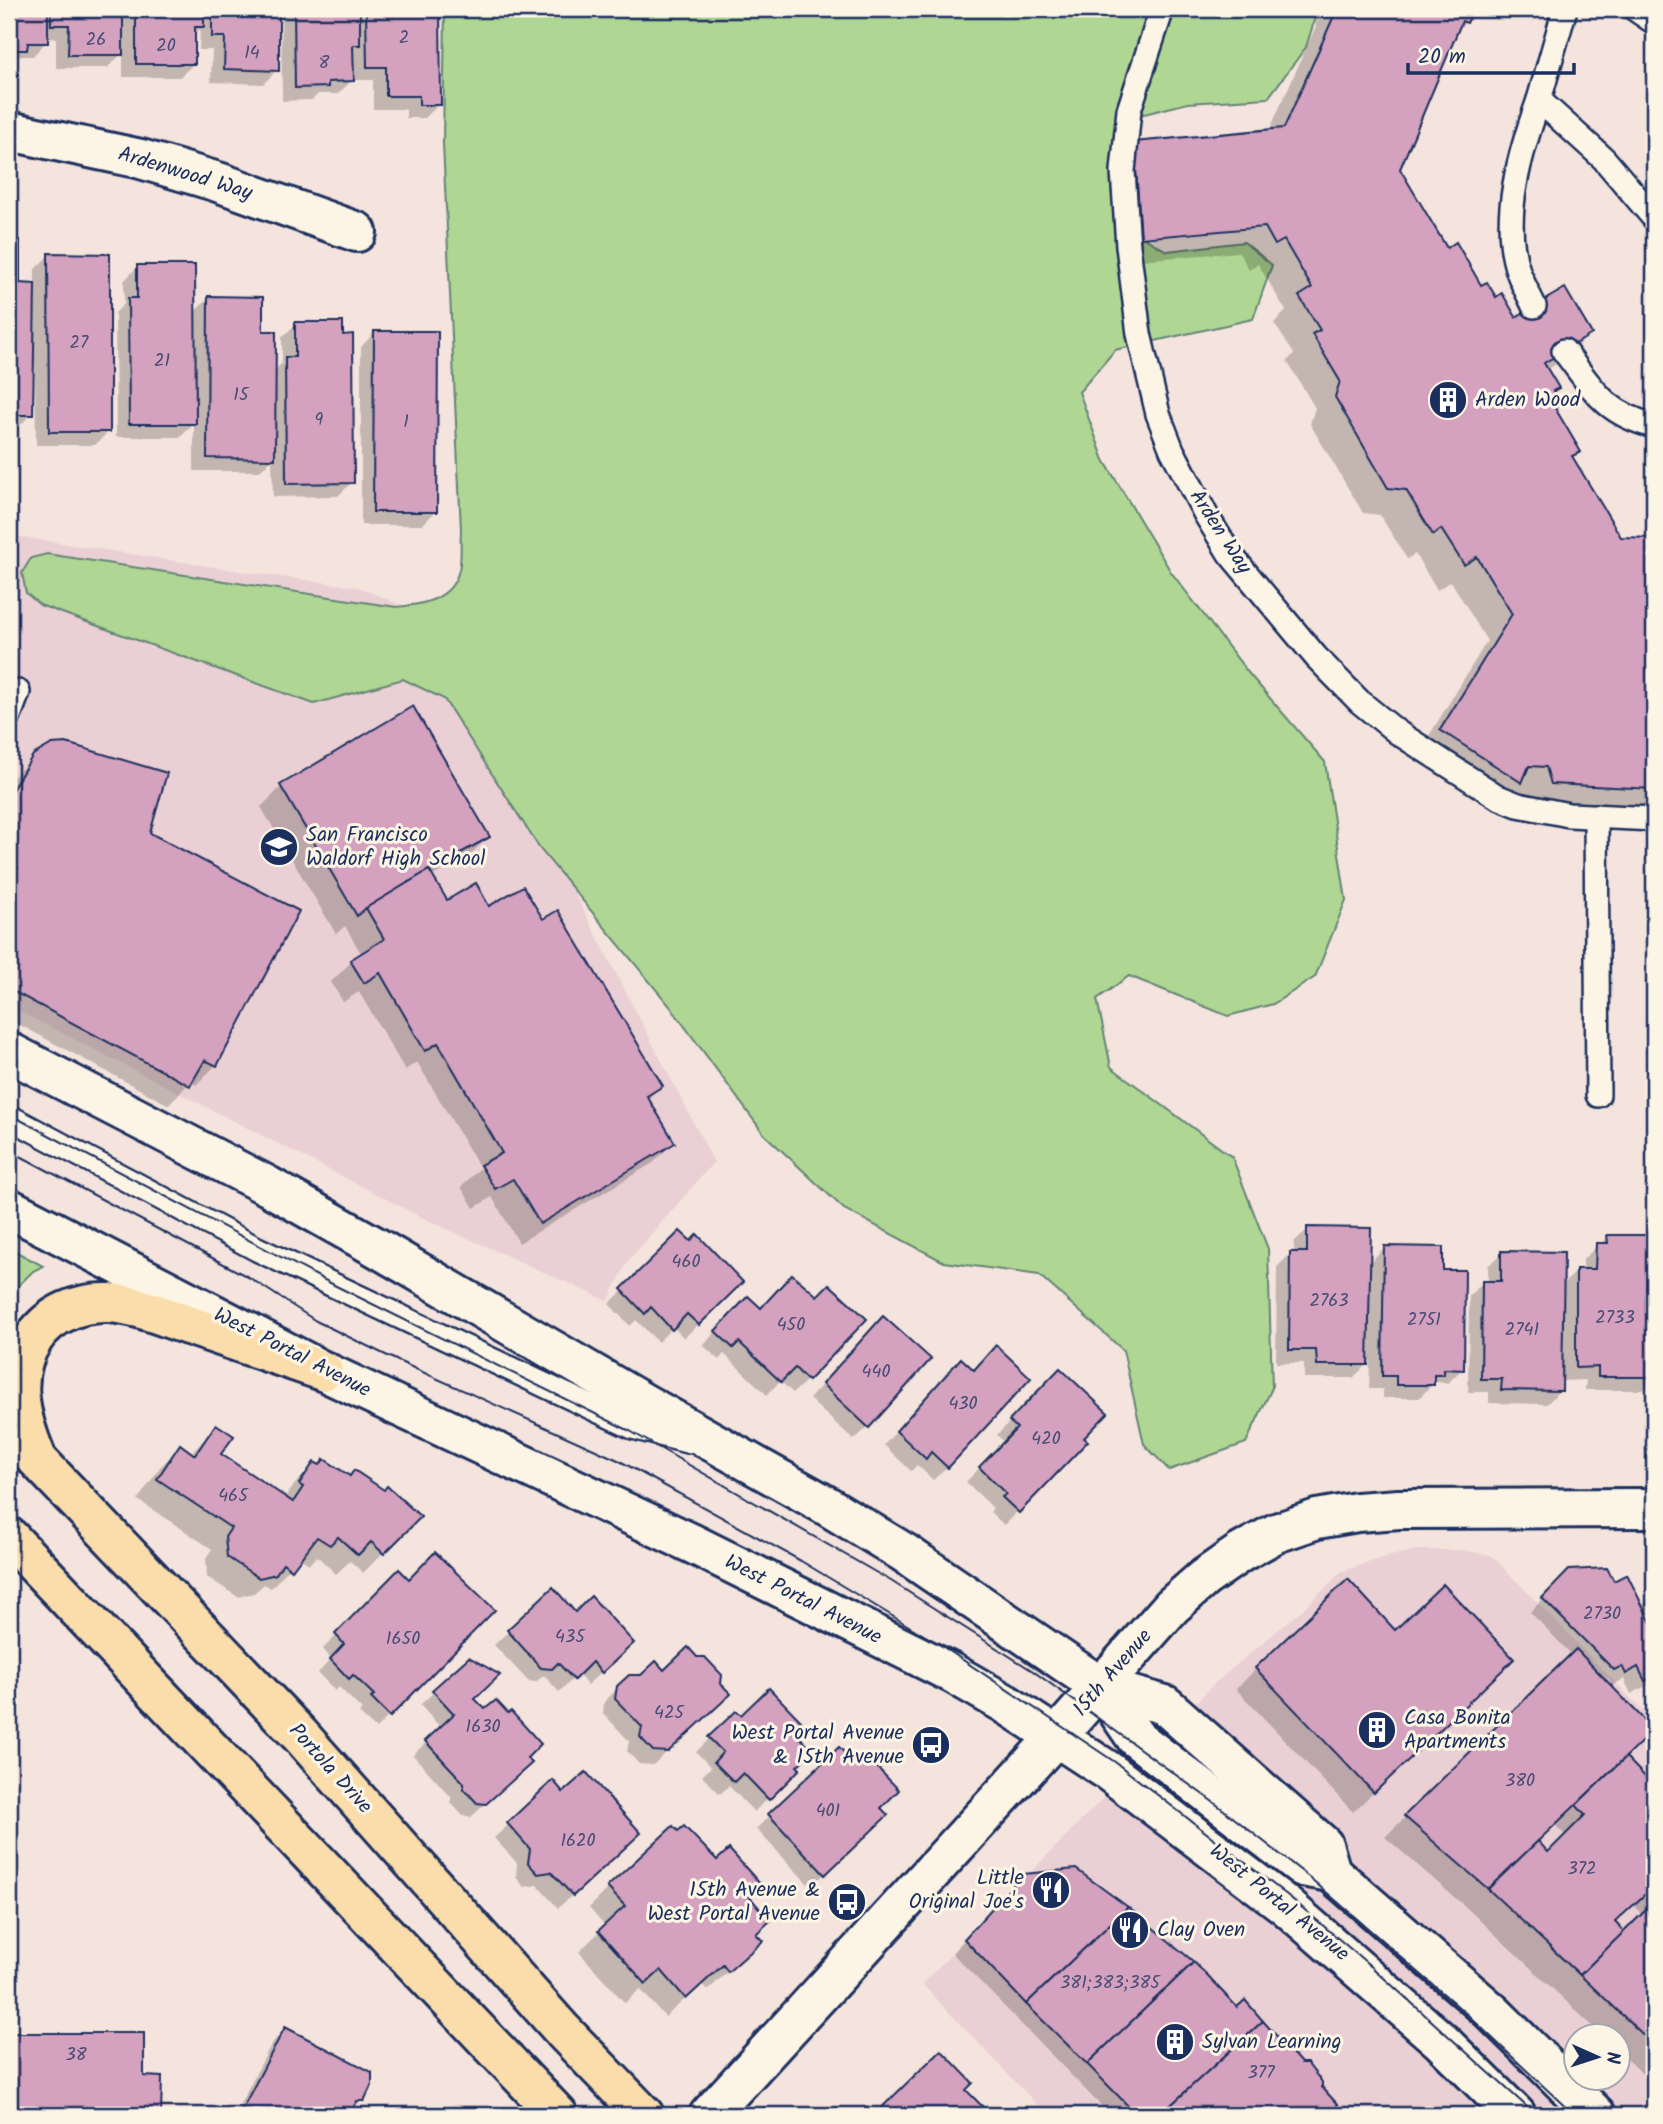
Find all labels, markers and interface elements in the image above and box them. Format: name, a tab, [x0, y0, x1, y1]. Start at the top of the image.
house number: 2	[399, 24, 409, 53]
house number: 26	[86, 26, 106, 55]
house number: 20	[156, 32, 176, 61]
scale bar	[1408, 32, 1574, 76]
house number: 14	[244, 39, 260, 68]
text: 20 m	[1418, 41, 1466, 74]
house number: 8	[319, 49, 330, 78]
street label: Ardenwood Way	[114, 138, 256, 210]
house number: 27	[70, 329, 89, 358]
house number: 21	[154, 347, 170, 376]
building icon: Arden Wood	[1427, 379, 1469, 421]
house number: 15	[233, 381, 250, 410]
place label: Arden Wood	[1475, 384, 1581, 417]
house number: 9	[315, 406, 324, 435]
house number: 1	[403, 408, 409, 437]
street label: Arden Way	[1180, 483, 1260, 581]
place label: San Francisco Waldorf High School	[306, 819, 485, 876]
school or university icon: San Francisco Waldorf High School	[258, 826, 300, 868]
house number: 460	[672, 1248, 700, 1277]
house number: 2763	[1309, 1287, 1349, 1316]
street label: West Portal Avenue	[208, 1299, 377, 1407]
house number: 2733	[1595, 1304, 1635, 1333]
house number: 2751	[1407, 1306, 1441, 1335]
house number: 450	[777, 1311, 805, 1340]
house number: 2741	[1505, 1316, 1539, 1345]
house number: 440	[862, 1358, 890, 1387]
house number: 430	[948, 1390, 978, 1419]
house number: 420	[1031, 1425, 1061, 1454]
house number: 465	[218, 1482, 249, 1511]
street label: West Portal Avenue	[719, 1546, 888, 1654]
house number: 2730	[1583, 1600, 1621, 1629]
street label: 15th Avenue	[1065, 1621, 1161, 1724]
house number: 435	[555, 1623, 586, 1652]
house number: 1650	[386, 1625, 420, 1654]
house number: 425	[654, 1699, 685, 1728]
place label: Casa Bonita Apartments	[1404, 1702, 1511, 1759]
building icon: Casa Bonita Apartments	[1356, 1709, 1398, 1751]
house number: 1630	[466, 1713, 500, 1742]
street label: Portola Drive	[280, 1716, 380, 1822]
place label: West Portal Avenue & 15th Avenue	[731, 1717, 905, 1774]
bus stop icon: West Portal Avenue & 15th Avenue	[910, 1724, 952, 1766]
house number: 380	[1505, 1767, 1535, 1796]
house number: 401	[816, 1797, 840, 1826]
house number: 1620	[560, 1827, 596, 1856]
street label: West Portal Avenue	[1202, 1836, 1357, 1970]
house number: 372	[1567, 1855, 1597, 1884]
place label: Little Original Joe's	[909, 1862, 1025, 1919]
restaurant icon: Little Original Joe's	[1030, 1869, 1072, 1911]
place label: 15th Avenue & West Portal Avenue	[647, 1874, 821, 1931]
bus stop icon: 15th Avenue & West Portal Avenue	[826, 1881, 868, 1923]
restaurant icon: Clay Oven	[1109, 1909, 1151, 1951]
place label: Clay Oven	[1157, 1914, 1245, 1947]
house number: 381;383;385	[1060, 1969, 1161, 1998]
building icon: Sylvan Learning	[1154, 2021, 1196, 2063]
north arrow	[1562, 2022, 1632, 2092]
place label: Sylvan Learning	[1202, 2026, 1342, 2059]
house number: 38	[65, 2041, 87, 2070]
text: N	[1597, 2051, 1627, 2065]
house number: 377	[1248, 2059, 1275, 2088]

